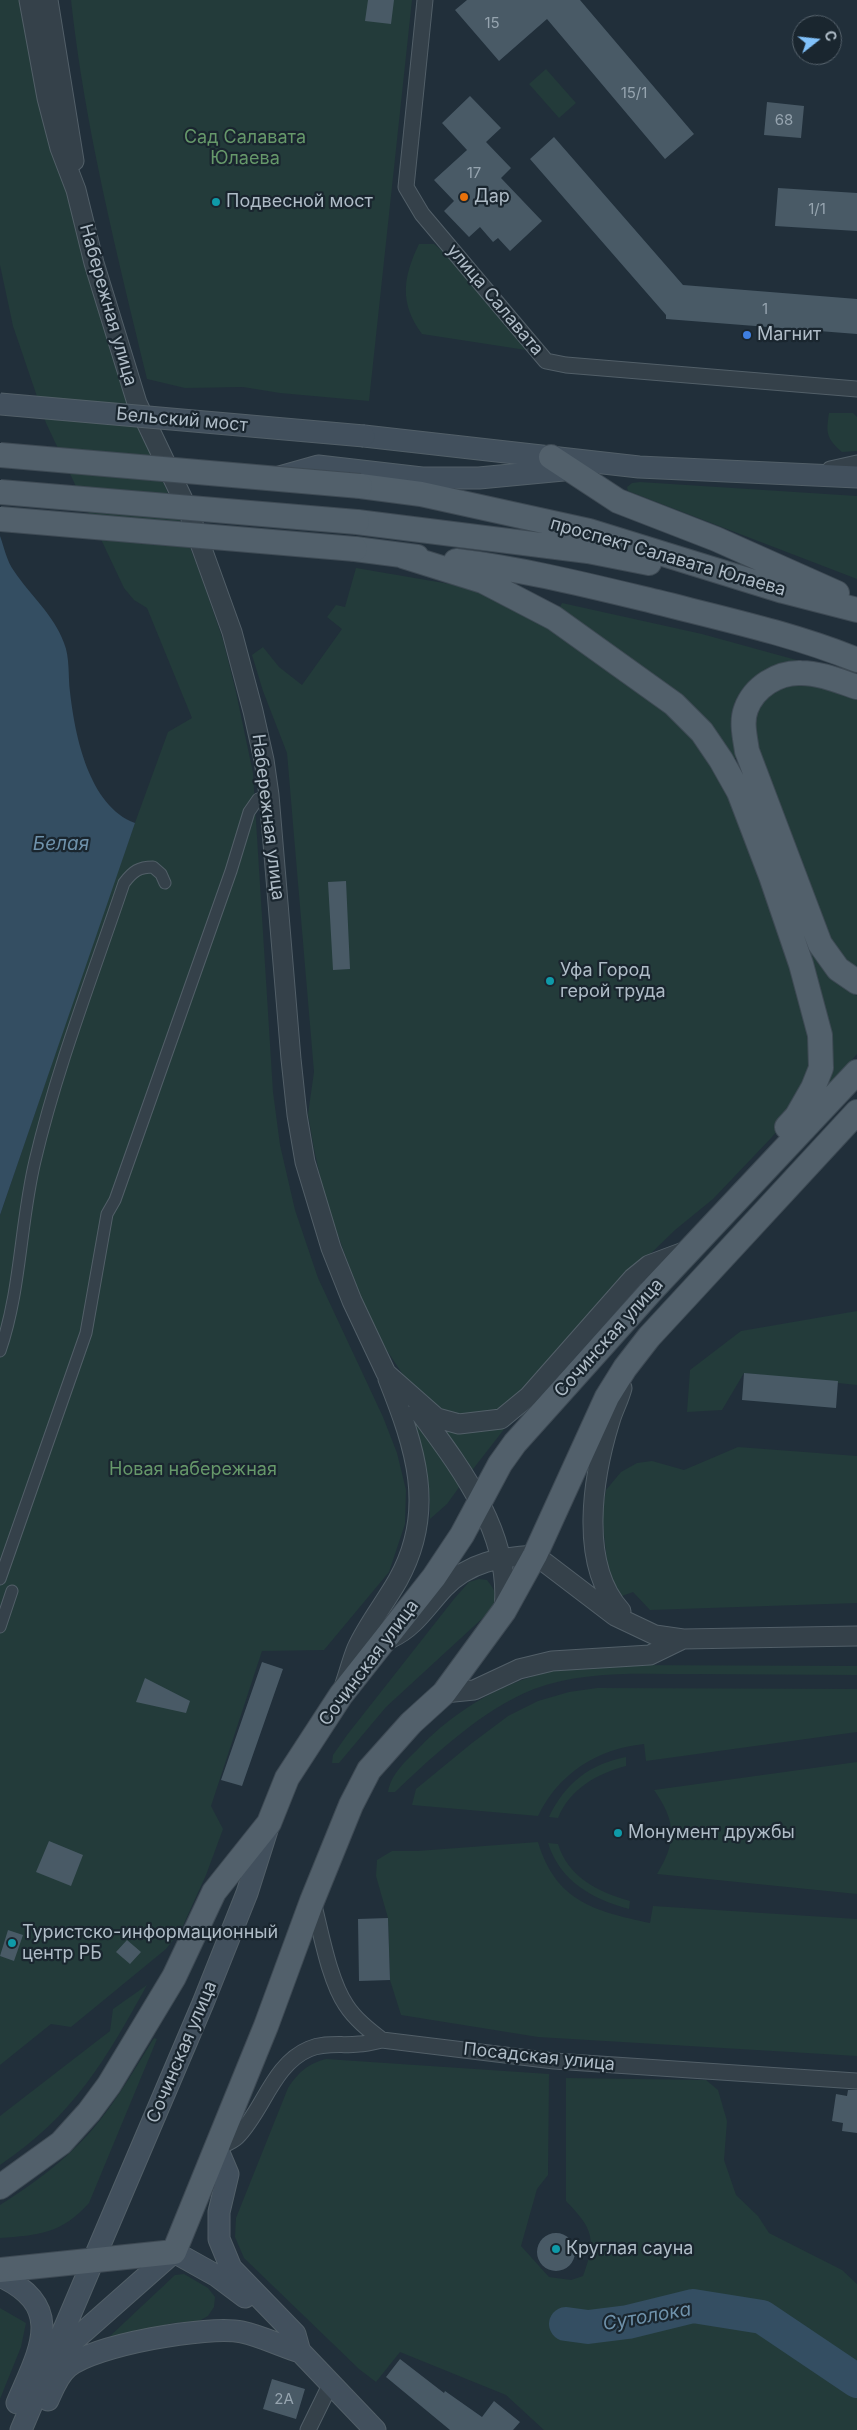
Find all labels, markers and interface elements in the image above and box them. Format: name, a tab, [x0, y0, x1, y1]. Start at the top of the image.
house number: 15	[484, 14, 500, 32]
north arrow	[792, 15, 842, 65]
text: С	[821, 29, 841, 43]
house number: 15/1	[621, 84, 647, 102]
house number: 68	[775, 111, 793, 129]
park label: Сад Салавата Юлаева	[184, 127, 306, 170]
house number: 17	[467, 164, 481, 182]
place label: Дар	[474, 186, 510, 208]
place label: Подвесной мост	[226, 191, 373, 213]
marker: Дар	[458, 191, 470, 203]
marker: Подвесной мост	[210, 196, 222, 208]
house number: 1/1	[808, 200, 826, 218]
street label: Набережная улица	[75, 222, 141, 388]
street label: улица Салавата	[442, 240, 548, 360]
house number: 1	[762, 300, 768, 318]
place label: Магнит	[757, 324, 821, 346]
marker: Магнит	[741, 329, 753, 341]
street label: Бельский мост	[115, 403, 249, 437]
street label: проспект Салавата Юлаева	[548, 513, 788, 601]
street label: Набережная улица	[247, 733, 289, 901]
water label: Белая	[33, 833, 89, 855]
place label: Уфа Город герой труда	[560, 960, 666, 1002]
marker: Уфа Город герой труда	[544, 975, 556, 987]
street label: Сочинская улица	[550, 1274, 668, 1402]
park label: Новая набережная	[109, 1459, 277, 1481]
street label: Сочинская улица	[315, 1596, 423, 1730]
place label: Монумент дружбы	[628, 1822, 795, 1844]
marker: Монумент дружбы	[612, 1827, 624, 1839]
place label: Туристско-информационный центр РБ	[22, 1922, 278, 1965]
marker: Туристско-информационный центр РБ	[6, 1937, 18, 1949]
street label: Сочинская улица	[142, 1978, 222, 2126]
street label: Посадская улица	[462, 2038, 616, 2076]
place label: Круглая сауна	[566, 2238, 693, 2260]
marker: Круглая сауна	[550, 2243, 562, 2255]
water label: Сутолока	[601, 2298, 693, 2336]
house number: 2А	[274, 2390, 294, 2408]

